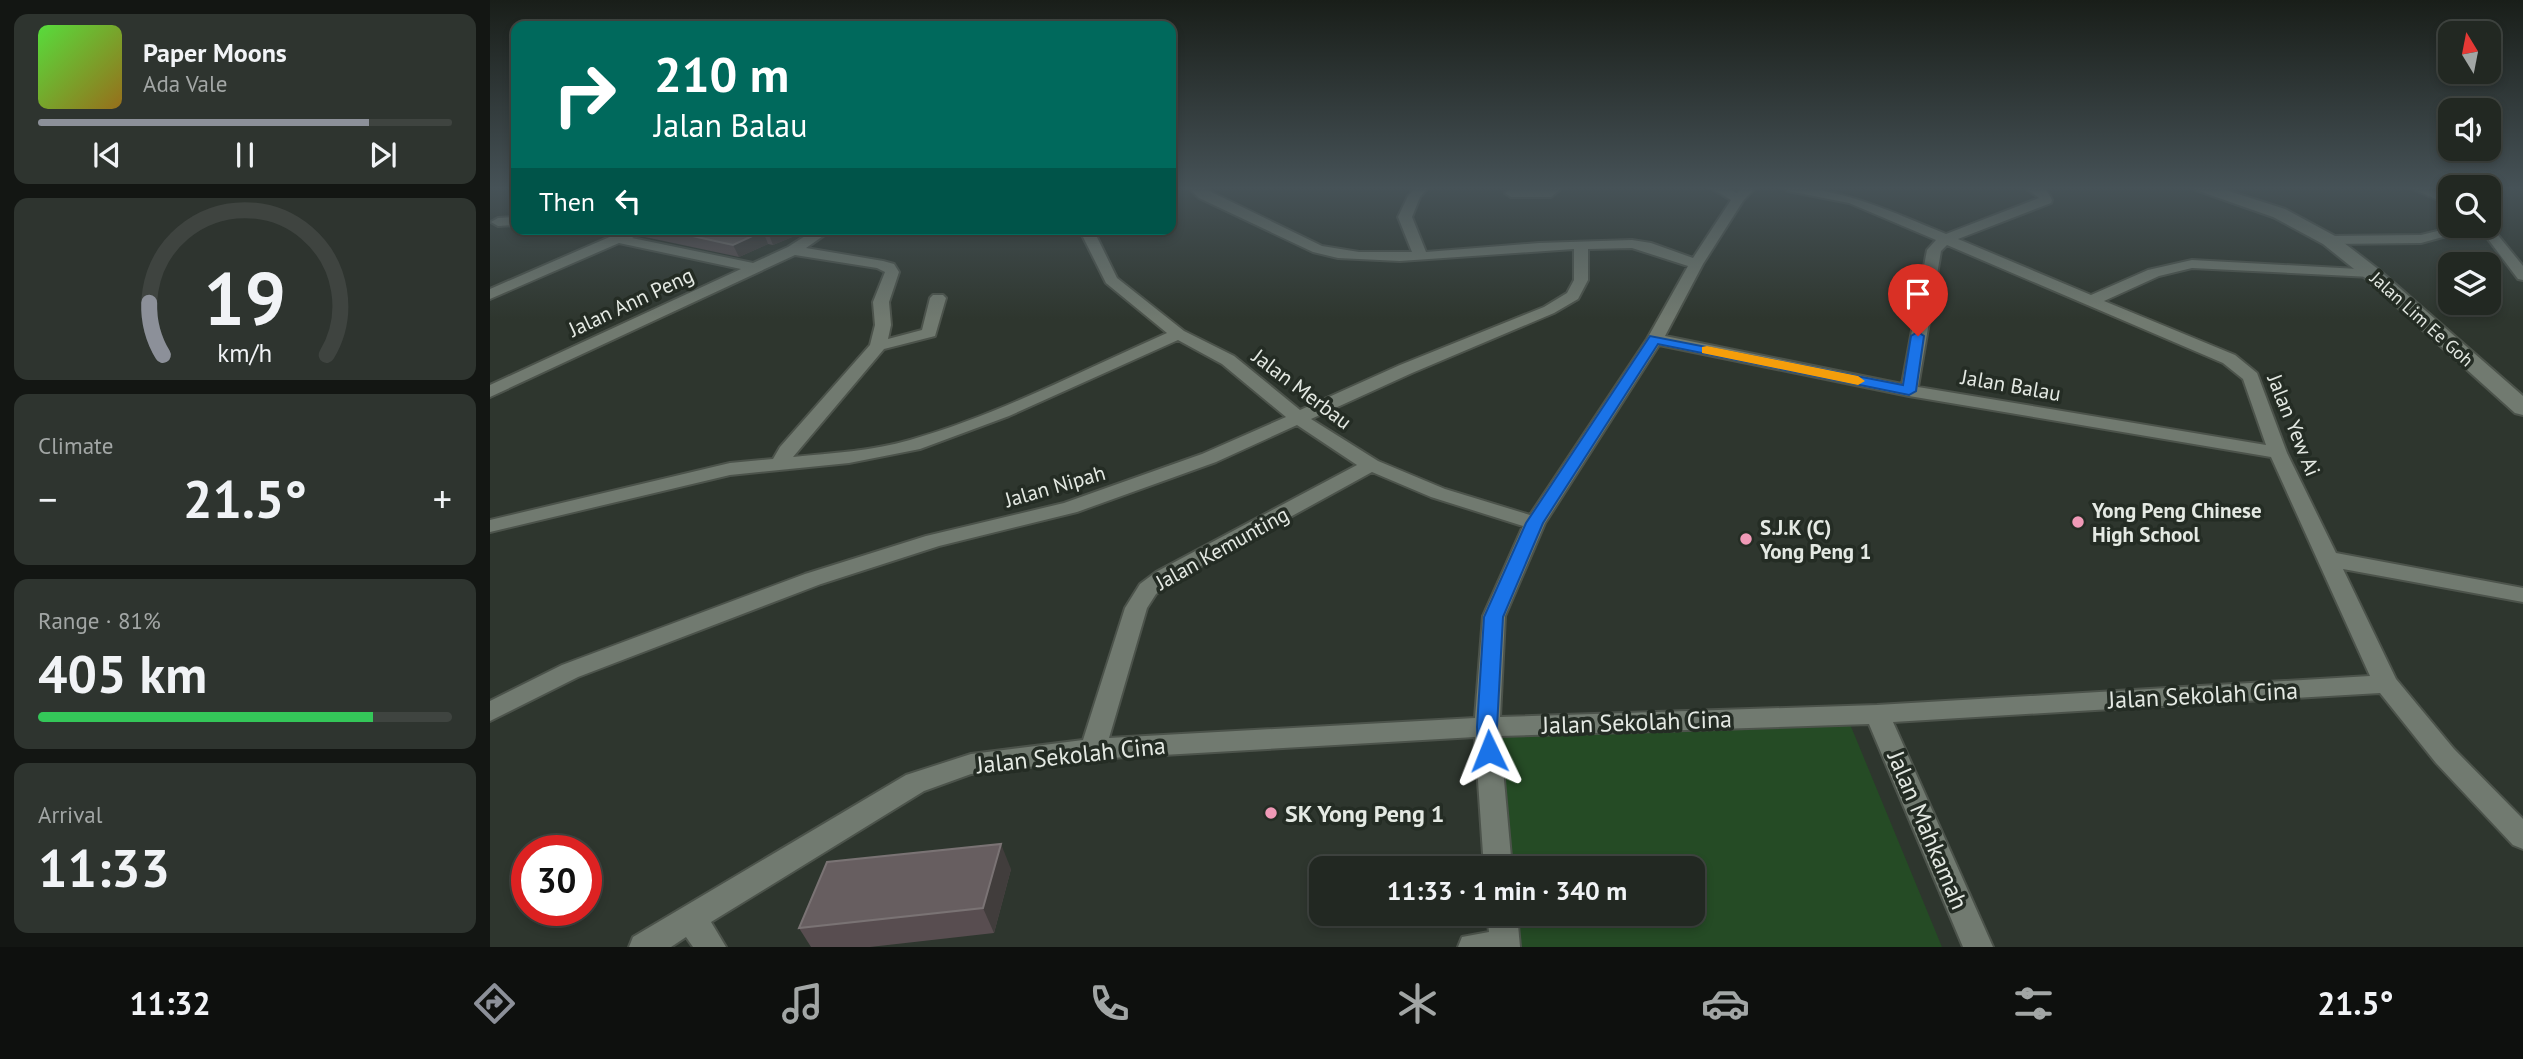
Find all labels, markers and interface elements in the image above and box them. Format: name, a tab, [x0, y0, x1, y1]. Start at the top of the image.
north arrow	[2438, 21, 2501, 84]
map controls	[2438, 21, 2501, 315]
text: Paper Moons	[143, 36, 287, 69]
text: 210 m	[654, 42, 789, 106]
icon: right	[539, 49, 630, 140]
text: Ada Vale	[143, 69, 227, 98]
button: sound	[2438, 98, 2501, 161]
text: Jalan Balau	[654, 104, 807, 146]
icon: previous	[88, 136, 126, 174]
icon: pause	[226, 136, 264, 174]
icon: next	[364, 136, 402, 174]
button: search	[2438, 175, 2501, 238]
icon: left	[609, 182, 647, 220]
text: Then	[539, 185, 595, 218]
text: 19	[204, 252, 286, 346]
button: layers	[2438, 252, 2501, 315]
street label: Jalan Ann Peng	[563, 261, 698, 343]
pin	[1888, 264, 1948, 336]
street label: Jalan Lim Ee Goh	[2365, 266, 2478, 371]
icon: arrive	[1899, 275, 1937, 313]
text: km/h	[218, 337, 272, 369]
street label: Jalan Merbau	[1246, 342, 1357, 435]
street label: Jalan Balau	[1958, 363, 2063, 407]
street label: Jalan Yew Ai	[2261, 369, 2327, 480]
text: Climate	[38, 431, 113, 460]
street label: Jalan Nipah	[1001, 459, 1108, 513]
text: 21.5°	[183, 465, 307, 532]
text: −	[38, 474, 57, 523]
text: +	[433, 474, 452, 523]
place label: Yong Peng Chinese High School	[2091, 497, 2262, 548]
street label: Jalan Kemunting	[1150, 500, 1293, 596]
place label: S.J.K (C) Yong Peng 1	[1759, 514, 1871, 565]
marker: Yong Peng Chinese High School	[2070, 514, 2086, 530]
marker: S.J.K (C) Yong Peng 1	[1738, 531, 1754, 547]
text: Range · 81%	[38, 606, 161, 635]
text: 405 km	[38, 640, 207, 707]
street label: Jalan Sekolah Cina	[2106, 675, 2299, 716]
street label: Jalan Sekolah Cina	[1541, 703, 1732, 741]
position arrow	[1452, 714, 1526, 788]
street label: Jalan Sekolah Cina	[974, 730, 1167, 780]
street label: Jalan Mahkamah	[1880, 745, 1975, 914]
place label: SK Yong Peng 1	[1285, 798, 1444, 829]
text: Arrival	[38, 800, 102, 829]
marker: SK Yong Peng 1	[1263, 805, 1279, 821]
text: 11:33	[38, 834, 170, 901]
speed limit sign: 30	[511, 835, 602, 926]
text: 11:33 · 1 min · 340 m	[1387, 874, 1627, 907]
icon: directions	[470, 979, 519, 1028]
icon: music	[778, 979, 827, 1028]
icon: phone	[1085, 979, 1134, 1028]
icon: climate	[1393, 979, 1442, 1028]
icon: car	[1701, 979, 1750, 1028]
icon: filters	[2009, 979, 2058, 1028]
text: 11:32	[129, 982, 211, 1024]
text: 21.5°	[2317, 982, 2394, 1024]

